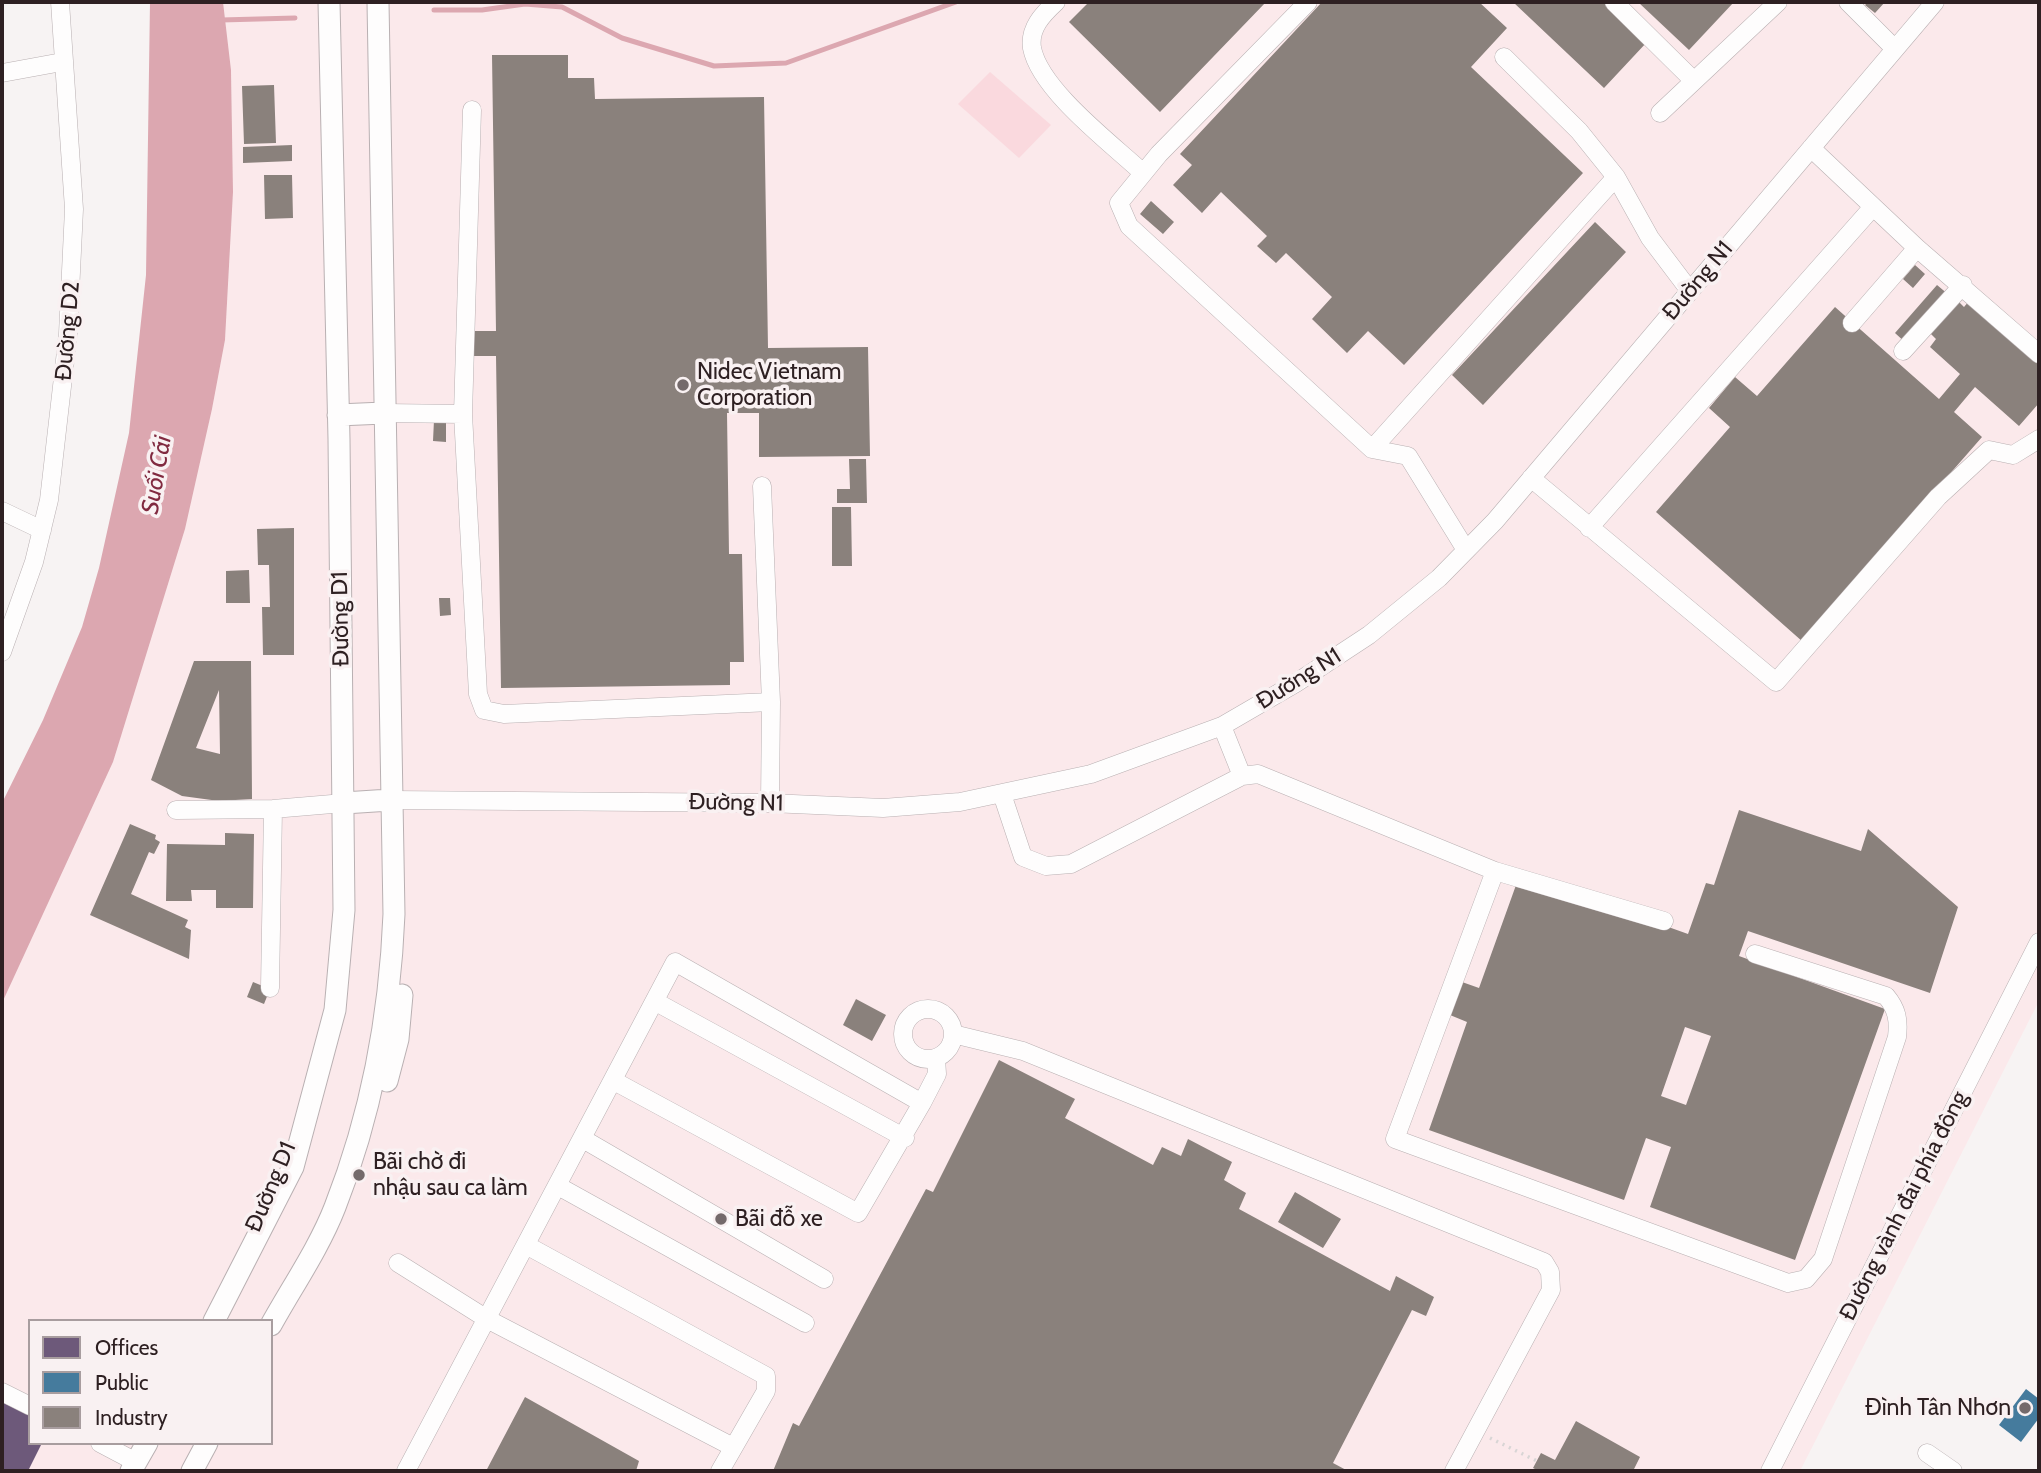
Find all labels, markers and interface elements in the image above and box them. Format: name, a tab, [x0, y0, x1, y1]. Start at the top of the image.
street label: Đường N1	[1657, 236, 1739, 326]
street label: Đường D2	[50, 280, 86, 382]
place label: Nidec Vietnam Corporation	[697, 358, 842, 412]
marker: Nidec Vietnam Corporation	[675, 377, 691, 393]
water label: Suối Cái	[136, 434, 178, 516]
street label: Đường D1	[326, 571, 356, 667]
street label: Đường N1	[1252, 642, 1346, 716]
street label: Đường N1	[688, 788, 784, 818]
street label: Đường vành đai phía đông	[1834, 1087, 1974, 1325]
street label: Đường D1	[240, 1138, 302, 1236]
place label: Bãi chờ đi nhậu sau ca làm	[373, 1148, 528, 1202]
marker: Bãi chờ đi nhậu sau ca làm	[351, 1167, 367, 1183]
place label: Bãi đỗ xe	[735, 1205, 823, 1233]
marker: Bãi đỗ xe	[713, 1211, 729, 1227]
legend	[28, 1319, 273, 1445]
text: Offices	[95, 1335, 158, 1360]
text: Public	[95, 1370, 149, 1395]
place label: Đình Tân Nhơn	[1865, 1394, 2011, 1422]
marker: Đình Tân Nhơn	[2017, 1400, 2033, 1416]
text: Industry	[95, 1405, 168, 1430]

